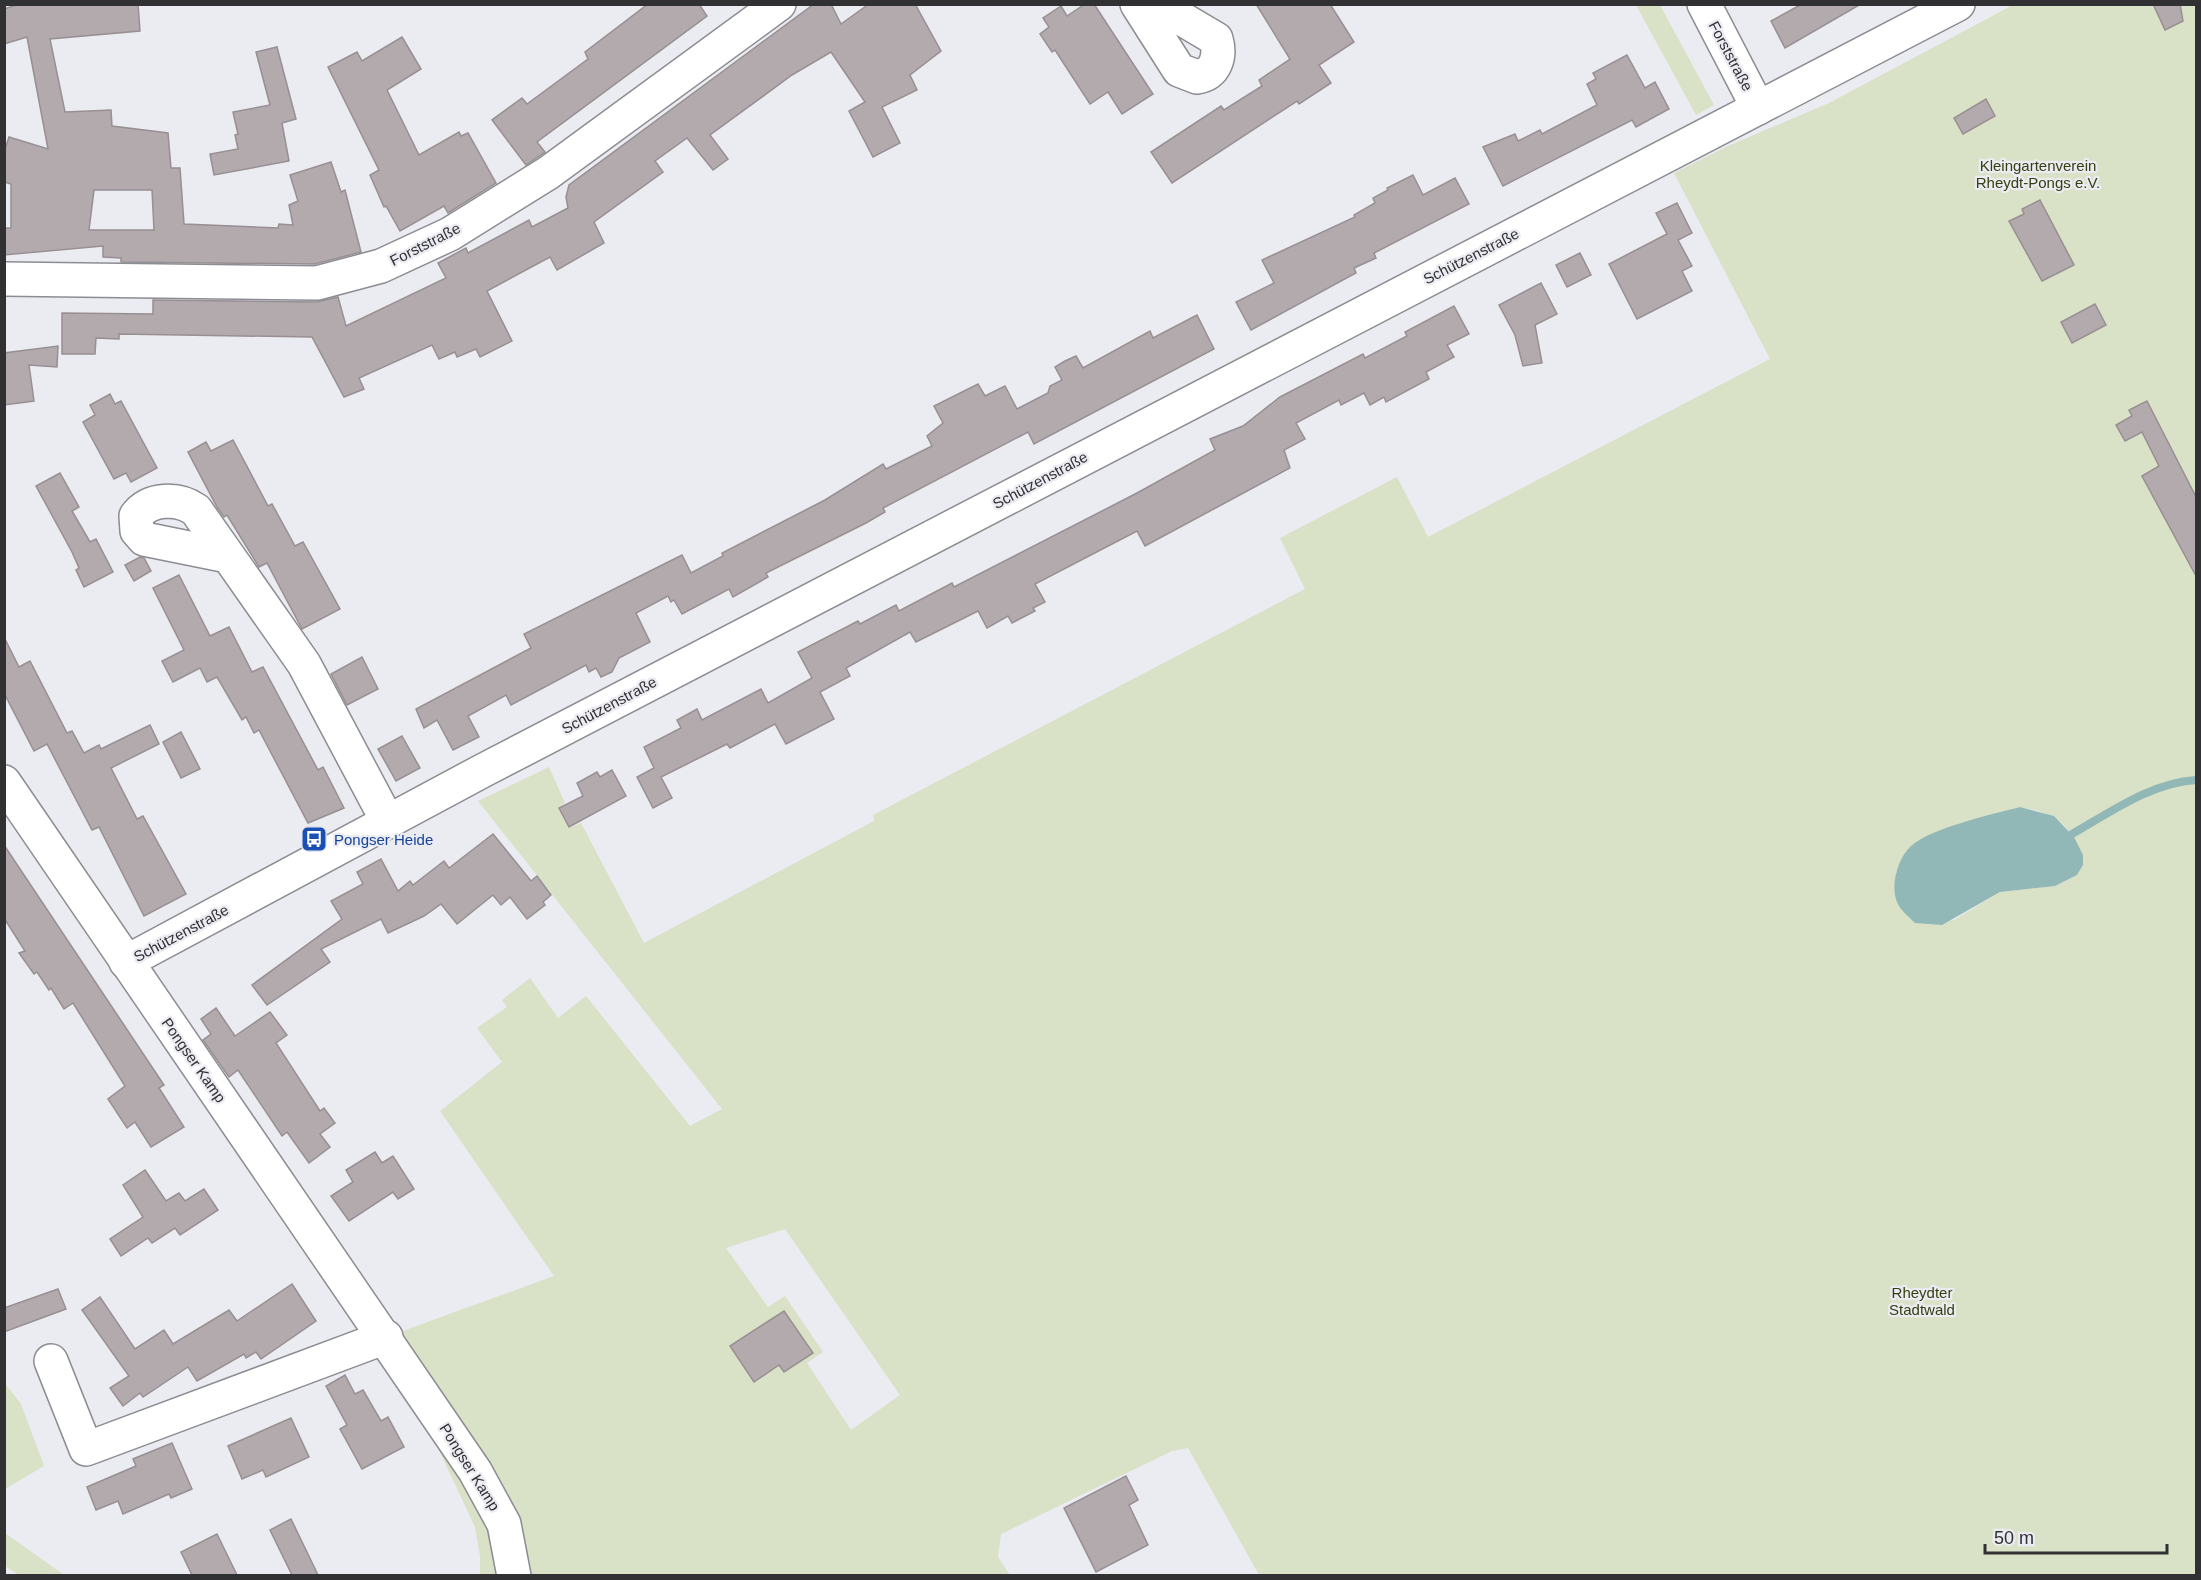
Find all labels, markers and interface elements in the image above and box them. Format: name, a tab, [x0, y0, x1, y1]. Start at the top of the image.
street label: Forststraße	[1705, 18, 1757, 94]
park label: Kleingartenverein Rheydt-Pongs e.V.	[1976, 157, 2100, 191]
street label: Forststraße	[387, 219, 463, 269]
street label: Schützenstraße	[1420, 225, 1522, 287]
street label: Schützenstraße	[990, 448, 1090, 512]
street label: Schützenstraße	[559, 673, 659, 737]
bus stop icon: Pongser Heide	[299, 824, 329, 854]
place label: Pongser Heide	[334, 831, 433, 848]
street label: Schützenstraße	[131, 901, 231, 965]
street label: Pongser Kamp	[159, 1014, 229, 1106]
park label: Rheydter Stadtwald	[1889, 1284, 1955, 1318]
street label: Pongser Kamp	[436, 1420, 504, 1514]
scale bar	[1985, 1517, 2166, 1555]
text: 50 m	[1994, 1528, 2034, 1548]

